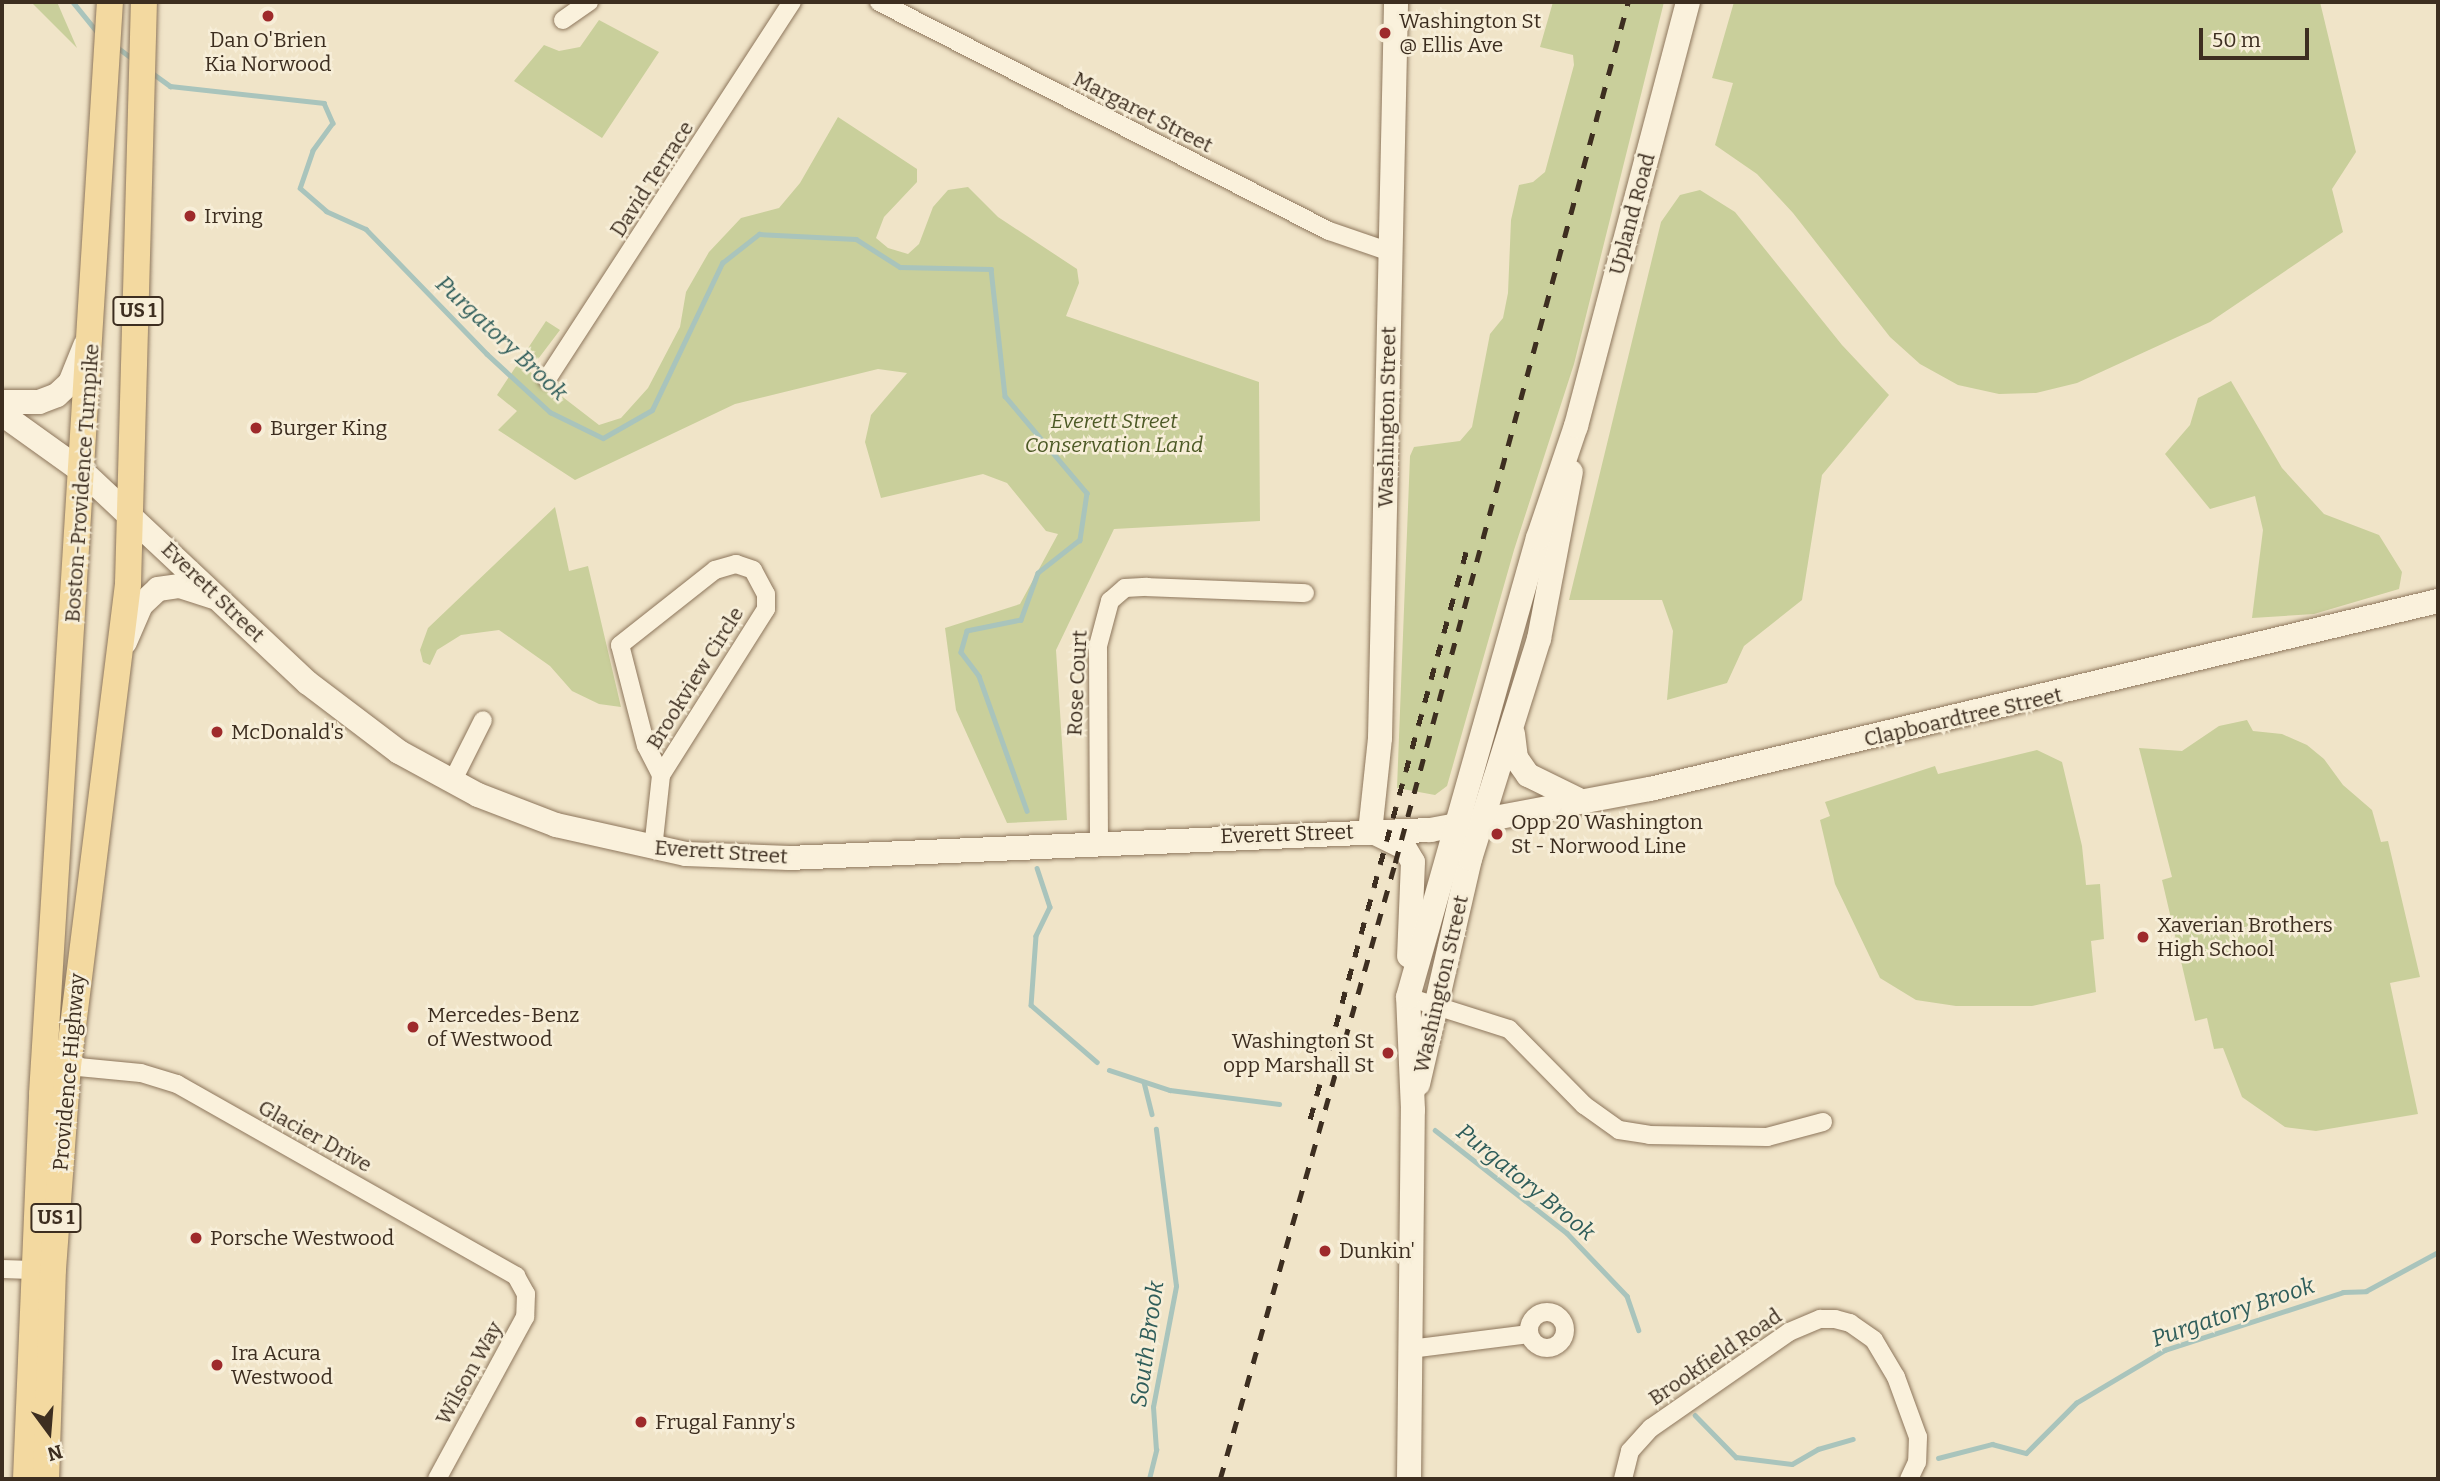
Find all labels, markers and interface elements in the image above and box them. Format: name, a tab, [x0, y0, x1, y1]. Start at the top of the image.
marker: Dan O'Brien Kia Norwood	[260, 8, 276, 24]
place label: Washington St @ Ellis Ave	[1399, 8, 1541, 58]
scale bar	[2202, 14, 2312, 58]
marker: Washington St @ Ellis Ave	[1377, 25, 1393, 41]
place label: Dan O'Brien Kia Norwood	[205, 27, 331, 77]
text: 50 m	[2212, 27, 2261, 53]
street label: Margaret Street	[1069, 66, 1217, 158]
street label: David Terrace	[605, 116, 699, 242]
street label: Upland Road	[1604, 150, 1660, 278]
place label: Irving	[204, 203, 263, 229]
marker: Irving	[182, 208, 198, 224]
water label: Purgatory Brook	[430, 270, 574, 406]
road number: US 1	[112, 296, 164, 326]
street label: Washington Street	[1373, 326, 1401, 508]
street label: Boston-Providence Turnpike	[60, 343, 104, 623]
park label: Everett Street Conservation Land	[1025, 408, 1203, 458]
place label: Burger King	[270, 415, 387, 441]
marker: Burger King	[248, 420, 264, 436]
street label: Everett Street	[156, 537, 270, 647]
street label: Brookview Circle	[641, 602, 749, 754]
street label: Rose Court	[1062, 629, 1092, 737]
street label: Clapboardtree Street	[1861, 682, 2065, 752]
place label: McDonald's	[231, 719, 344, 745]
marker: McDonald's	[209, 724, 225, 740]
place label: Opp 20 Washington St - Norwood Line	[1511, 809, 1703, 859]
street label: Everett Street	[1220, 819, 1354, 849]
marker: Opp 20 Washington St - Norwood Line	[1489, 826, 1505, 842]
street label: Everett Street	[654, 835, 788, 869]
street label: Washington Street	[1408, 893, 1474, 1075]
place label: Xaverian Brothers High School	[2157, 912, 2333, 962]
marker: Xaverian Brothers High School	[2135, 929, 2151, 945]
street label: Providence Highway	[48, 972, 90, 1172]
place label: Mercedes-Benz of Westwood	[427, 1002, 579, 1052]
marker: Mercedes-Benz of Westwood	[405, 1019, 421, 1035]
place label: Washington St opp Marshall St	[1223, 1028, 1374, 1078]
marker: Washington St opp Marshall St	[1380, 1045, 1396, 1061]
street label: Glacier Drive	[254, 1094, 376, 1178]
water label: Purgatory Brook	[1451, 1118, 1601, 1246]
road number: US 1	[30, 1202, 82, 1234]
place label: Porsche Westwood	[210, 1225, 394, 1251]
marker: Porsche Westwood	[188, 1230, 204, 1246]
place label: Dunkin'	[1339, 1238, 1415, 1264]
marker: Dunkin'	[1317, 1243, 1333, 1259]
water label: Purgatory Brook	[2148, 1271, 2318, 1353]
water label: South Brook	[1124, 1279, 1170, 1409]
street label: Brookfield Road	[1644, 1303, 1786, 1411]
street label: Wilson Way	[430, 1317, 508, 1429]
place label: Ira Acura Westwood	[231, 1340, 333, 1390]
marker: Ira Acura Westwood	[209, 1357, 225, 1373]
north arrow	[14, 1397, 84, 1467]
place label: Frugal Fanny's	[655, 1409, 795, 1435]
marker: Frugal Fanny's	[633, 1414, 649, 1430]
text: N	[45, 1440, 65, 1466]

